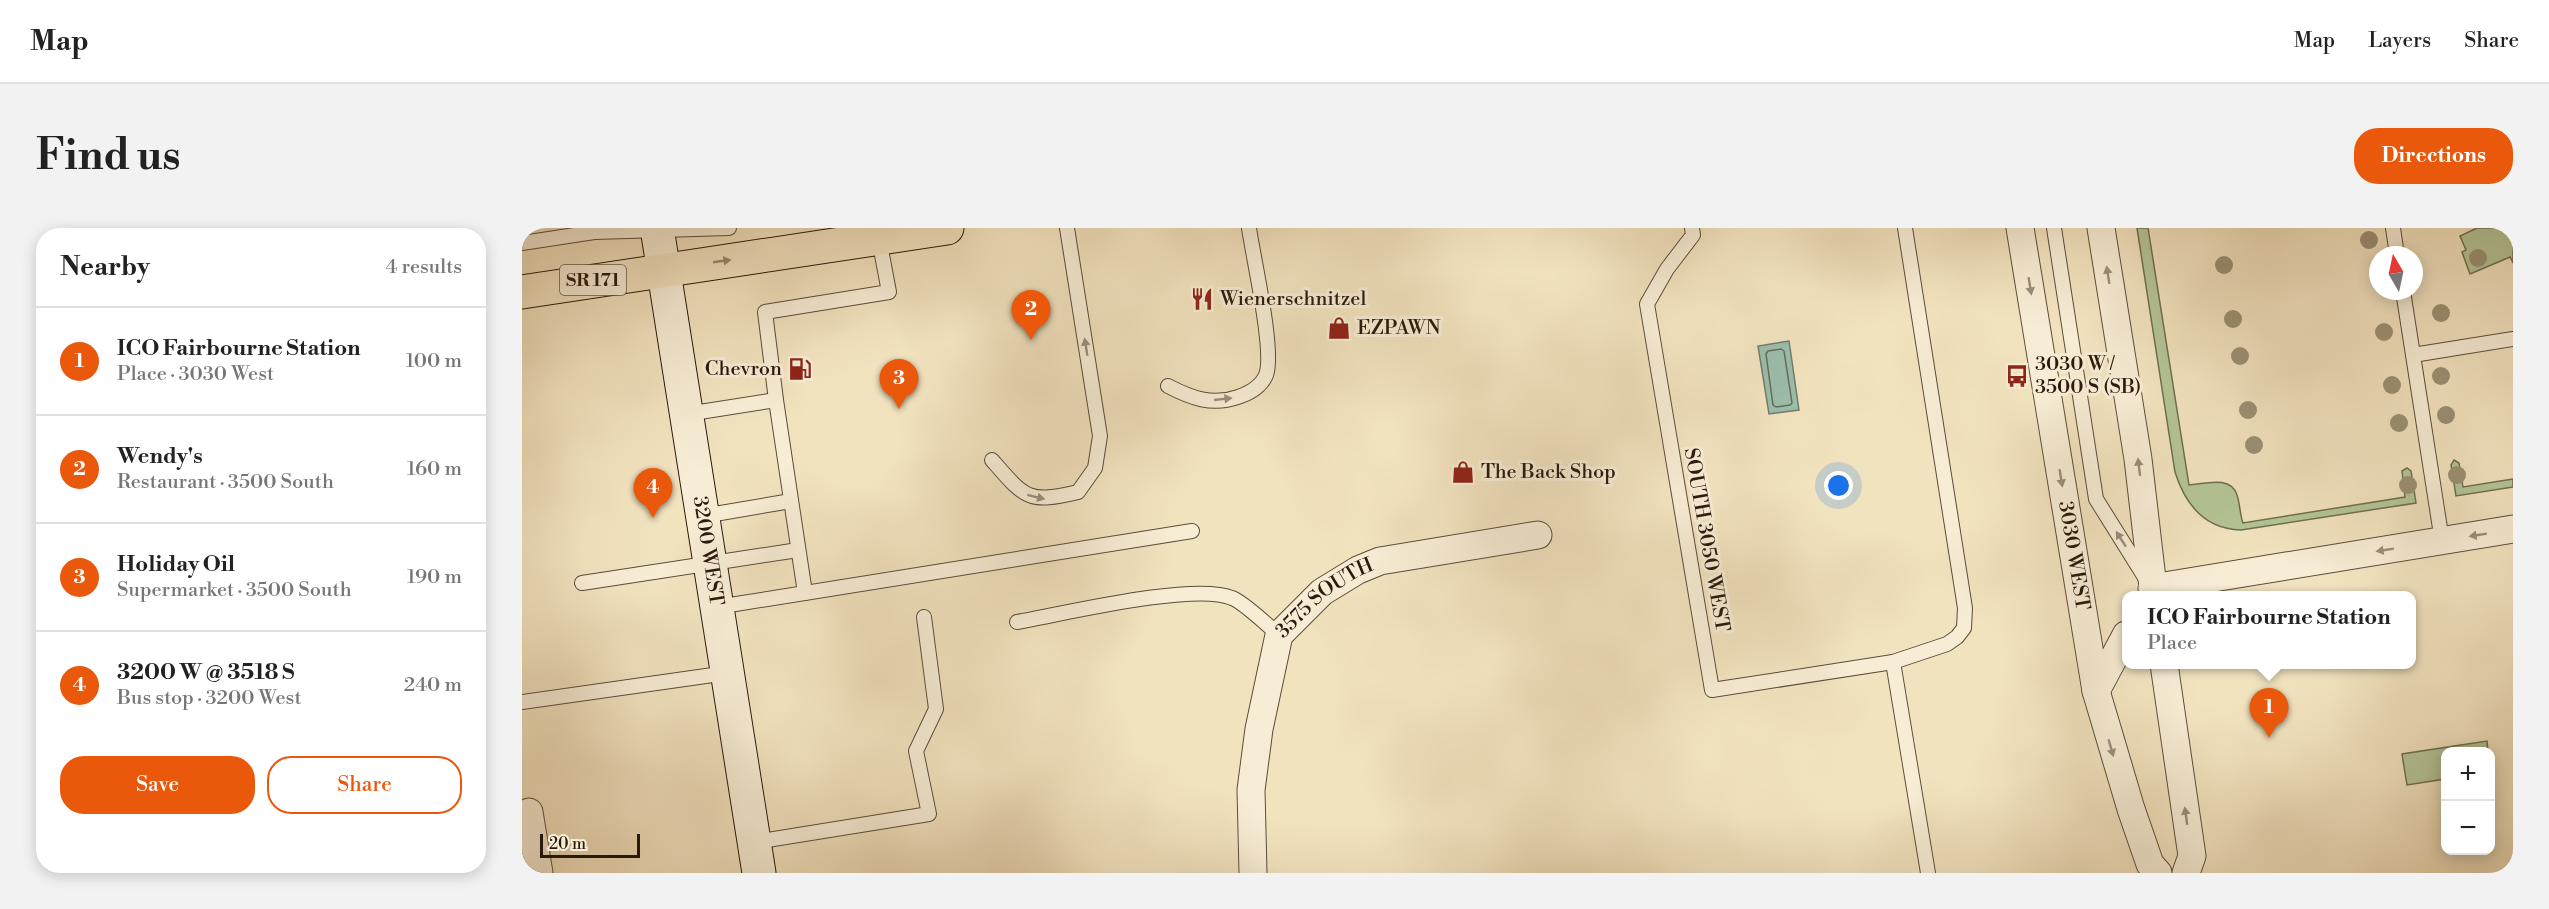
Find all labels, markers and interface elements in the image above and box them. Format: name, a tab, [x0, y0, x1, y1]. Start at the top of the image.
text: Map	[30, 24, 89, 59]
text: Map	[2294, 28, 2335, 54]
text: Layers	[2368, 28, 2431, 54]
text: Share	[2464, 28, 2519, 54]
button: Directions	[2354, 128, 2513, 184]
text: Find us	[36, 130, 180, 183]
north arrow	[2369, 246, 2423, 300]
text: Nearby	[60, 251, 150, 283]
text: 4 results	[385, 255, 462, 280]
one-way arrow	[712, 256, 731, 265]
road number: SR 171	[560, 265, 626, 295]
one-way arrow	[2104, 265, 2113, 284]
one-way arrow	[2025, 276, 2034, 295]
restaurant icon: Wienerschnitzel	[1189, 286, 1215, 312]
place label: Wienerschnitzel	[1219, 287, 1366, 312]
pin: 2	[1012, 291, 1050, 340]
shop icon: EZPAWN	[1326, 315, 1352, 341]
place label: EZPAWN	[1357, 316, 1441, 341]
text: ICO Fairbourne Station	[117, 335, 361, 362]
one-way arrow	[1081, 338, 1090, 357]
text: 1	[75, 349, 84, 374]
text: 100 m	[406, 349, 462, 374]
place label: 3030 W / 3500 S (SB)	[2035, 352, 2141, 400]
fuel station icon: Chevron	[787, 356, 813, 382]
place label: Chevron	[705, 357, 782, 382]
pin: 3	[880, 360, 919, 409]
text: Place · 3030 West	[117, 362, 274, 387]
bus stop icon: 3030 W / 3500 S (SB)	[2004, 363, 2030, 389]
one-way arrow	[1213, 394, 1232, 404]
text: Wendy's	[117, 443, 203, 470]
street label: SOUTH 3050 WEST	[1678, 446, 1734, 634]
text: 2	[73, 457, 86, 482]
text: 160 m	[407, 457, 462, 482]
one-way arrow	[2134, 458, 2144, 477]
shop icon: The Back Shop	[1450, 459, 1476, 485]
place label: The Back Shop	[1481, 460, 1616, 485]
pin: 4	[634, 468, 672, 518]
one-way arrow	[2057, 469, 2066, 488]
text: Restaurant · 3500 South	[117, 470, 334, 495]
your location	[1824, 471, 1853, 500]
one-way arrow	[1027, 492, 1045, 502]
street label: 3200 WEST	[687, 494, 729, 608]
street label: 3030 WEST	[2053, 499, 2095, 612]
one-way arrow	[2115, 531, 2126, 547]
one-way arrow	[2468, 531, 2487, 540]
one-way arrow	[2375, 546, 2394, 555]
text: Holiday Oil	[117, 551, 235, 578]
street label: 3575 SOUTH	[1270, 553, 1377, 644]
text: 3	[73, 565, 86, 590]
text: 190 m	[407, 565, 462, 590]
text: Supermarket · 3500 South	[117, 578, 352, 603]
popup	[2122, 591, 2416, 669]
text: ICO Fairbourne Station	[2147, 604, 2391, 631]
text: Place	[2147, 631, 2197, 656]
text: 3200 W @ 3518 S	[117, 659, 294, 686]
text: 4	[73, 673, 86, 698]
text: 240 m	[404, 673, 462, 698]
text: Bus stop · 3200 West	[117, 686, 302, 711]
pin: 1	[2250, 688, 2288, 738]
one-way arrow	[2107, 739, 2116, 757]
map controls	[2441, 747, 2495, 855]
button: +	[2441, 747, 2495, 801]
button: Save	[60, 756, 255, 814]
button: Share	[267, 756, 462, 814]
button: −	[2441, 801, 2495, 855]
one-way arrow	[2182, 806, 2191, 825]
scale bar	[540, 831, 640, 858]
text: 20 m	[549, 834, 586, 854]

